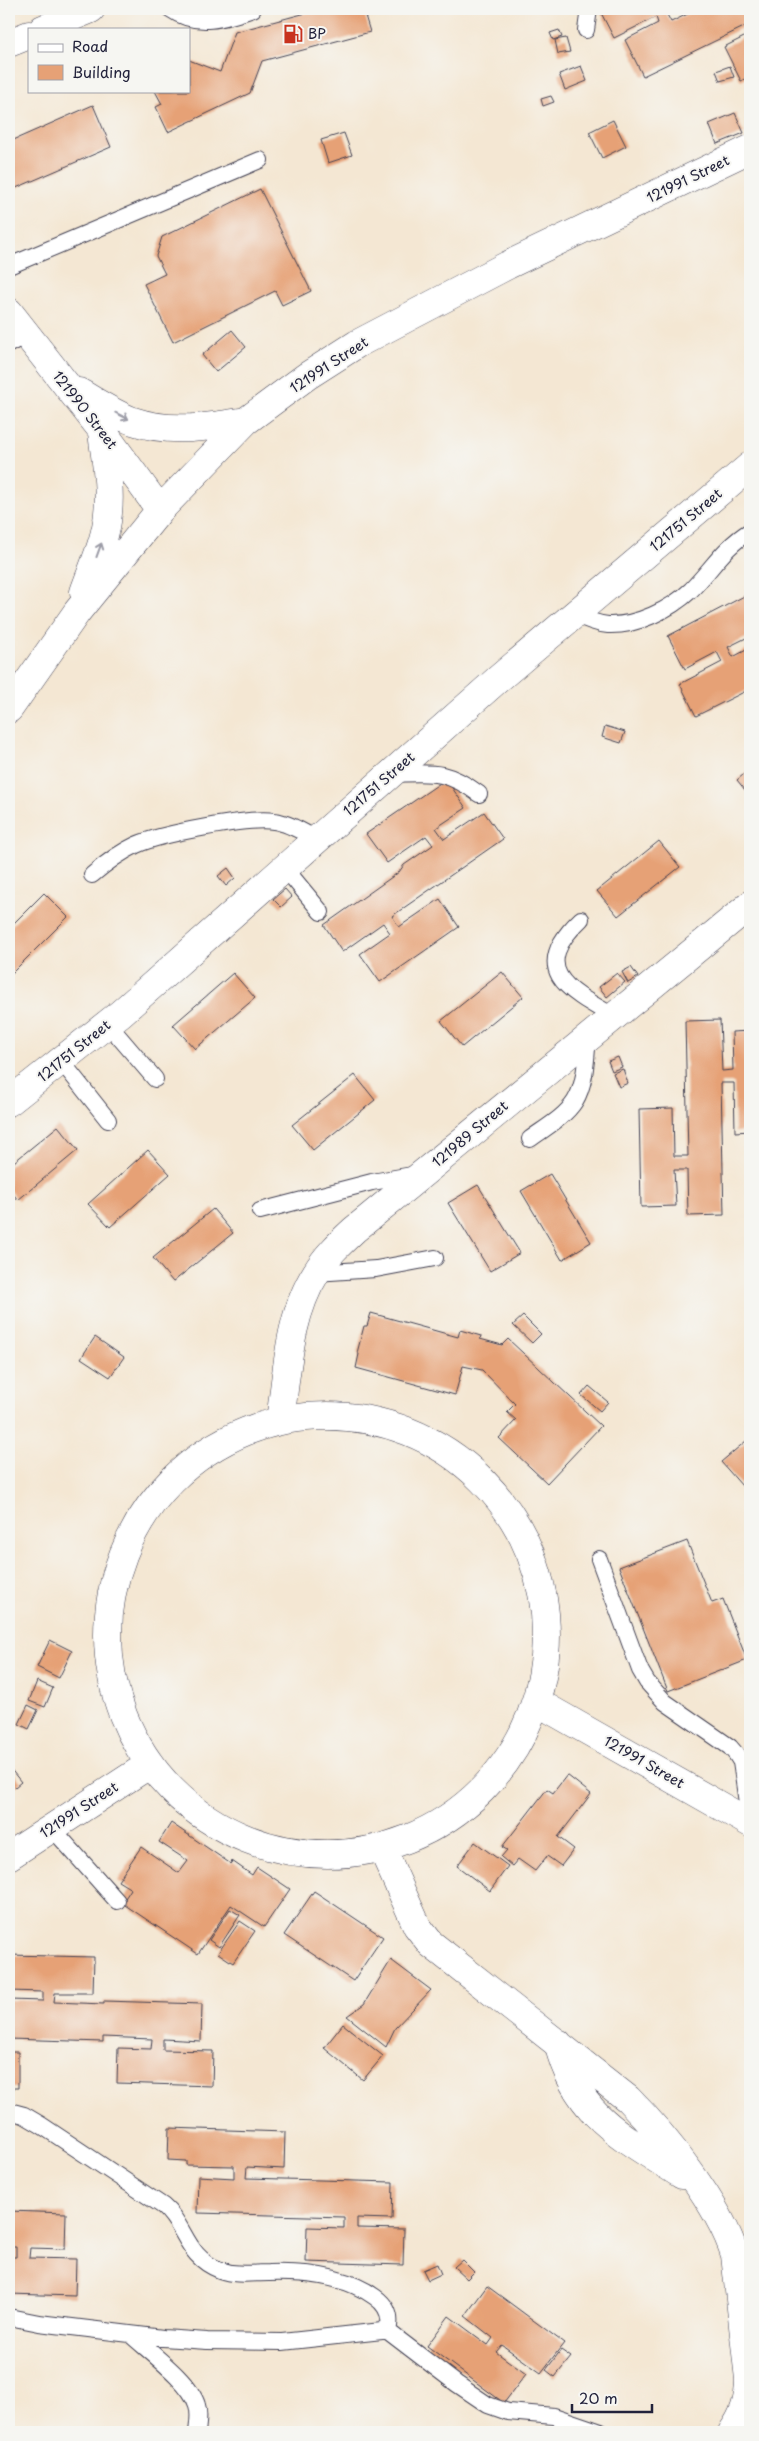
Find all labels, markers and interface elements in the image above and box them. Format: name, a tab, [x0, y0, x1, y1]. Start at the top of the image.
fuel station icon: BP	[282, 23, 304, 45]
place label: BP	[308, 23, 326, 44]
legend	[28, 28, 190, 92]
text: Road	[72, 34, 108, 57]
text: Building	[72, 60, 131, 83]
street label: 121991 Street	[643, 149, 733, 208]
street label: 121991 Street	[285, 331, 372, 398]
street label: 121990 Street	[48, 366, 123, 454]
one-way arrow	[114, 412, 129, 421]
street label: 121751 Street	[645, 483, 727, 556]
one-way arrow	[95, 542, 104, 558]
street label: 121751 Street	[338, 746, 419, 821]
street label: 121751 Street	[33, 1014, 115, 1087]
street label: 121989 Street	[427, 1095, 513, 1172]
street label: 121991 Street	[600, 1730, 689, 1793]
street label: 121991 Street	[35, 1776, 122, 1843]
scale bar	[572, 2381, 652, 2413]
text: 20 m	[579, 2386, 618, 2409]

